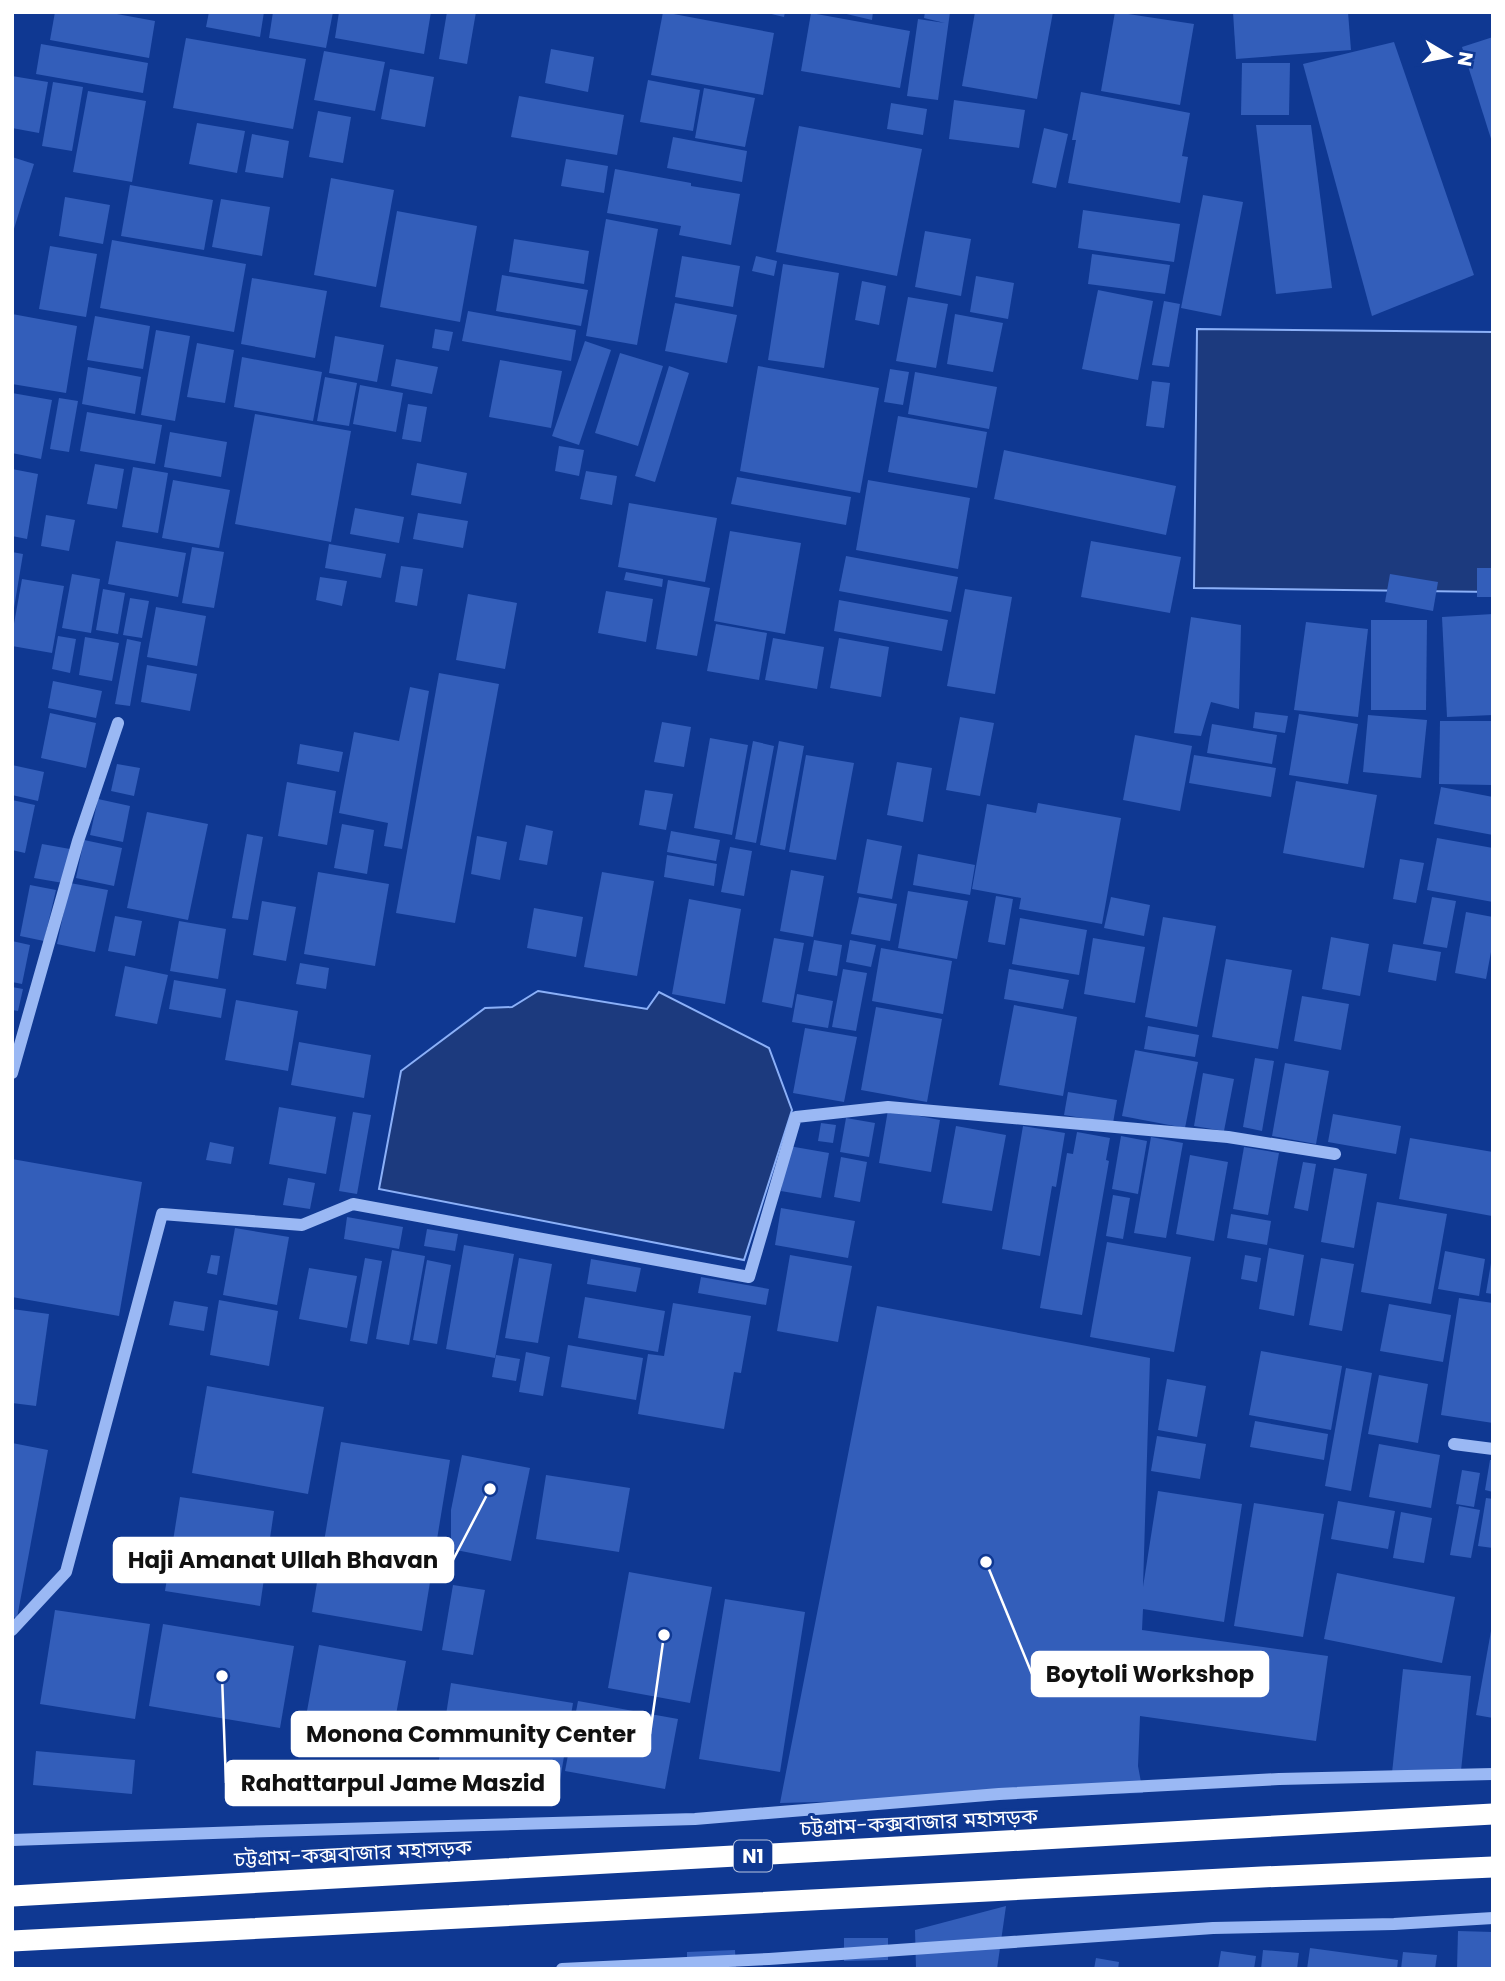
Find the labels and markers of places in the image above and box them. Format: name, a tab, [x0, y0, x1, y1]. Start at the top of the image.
callout: Haji Amanat Ullah Bhavan	[114, 1538, 453, 1582]
callout: Boytoli Workshop	[1032, 1652, 1268, 1696]
callout: Monona Community Center	[292, 1712, 650, 1756]
callout: Rahattarpul Jame Maszid	[226, 1761, 559, 1805]

